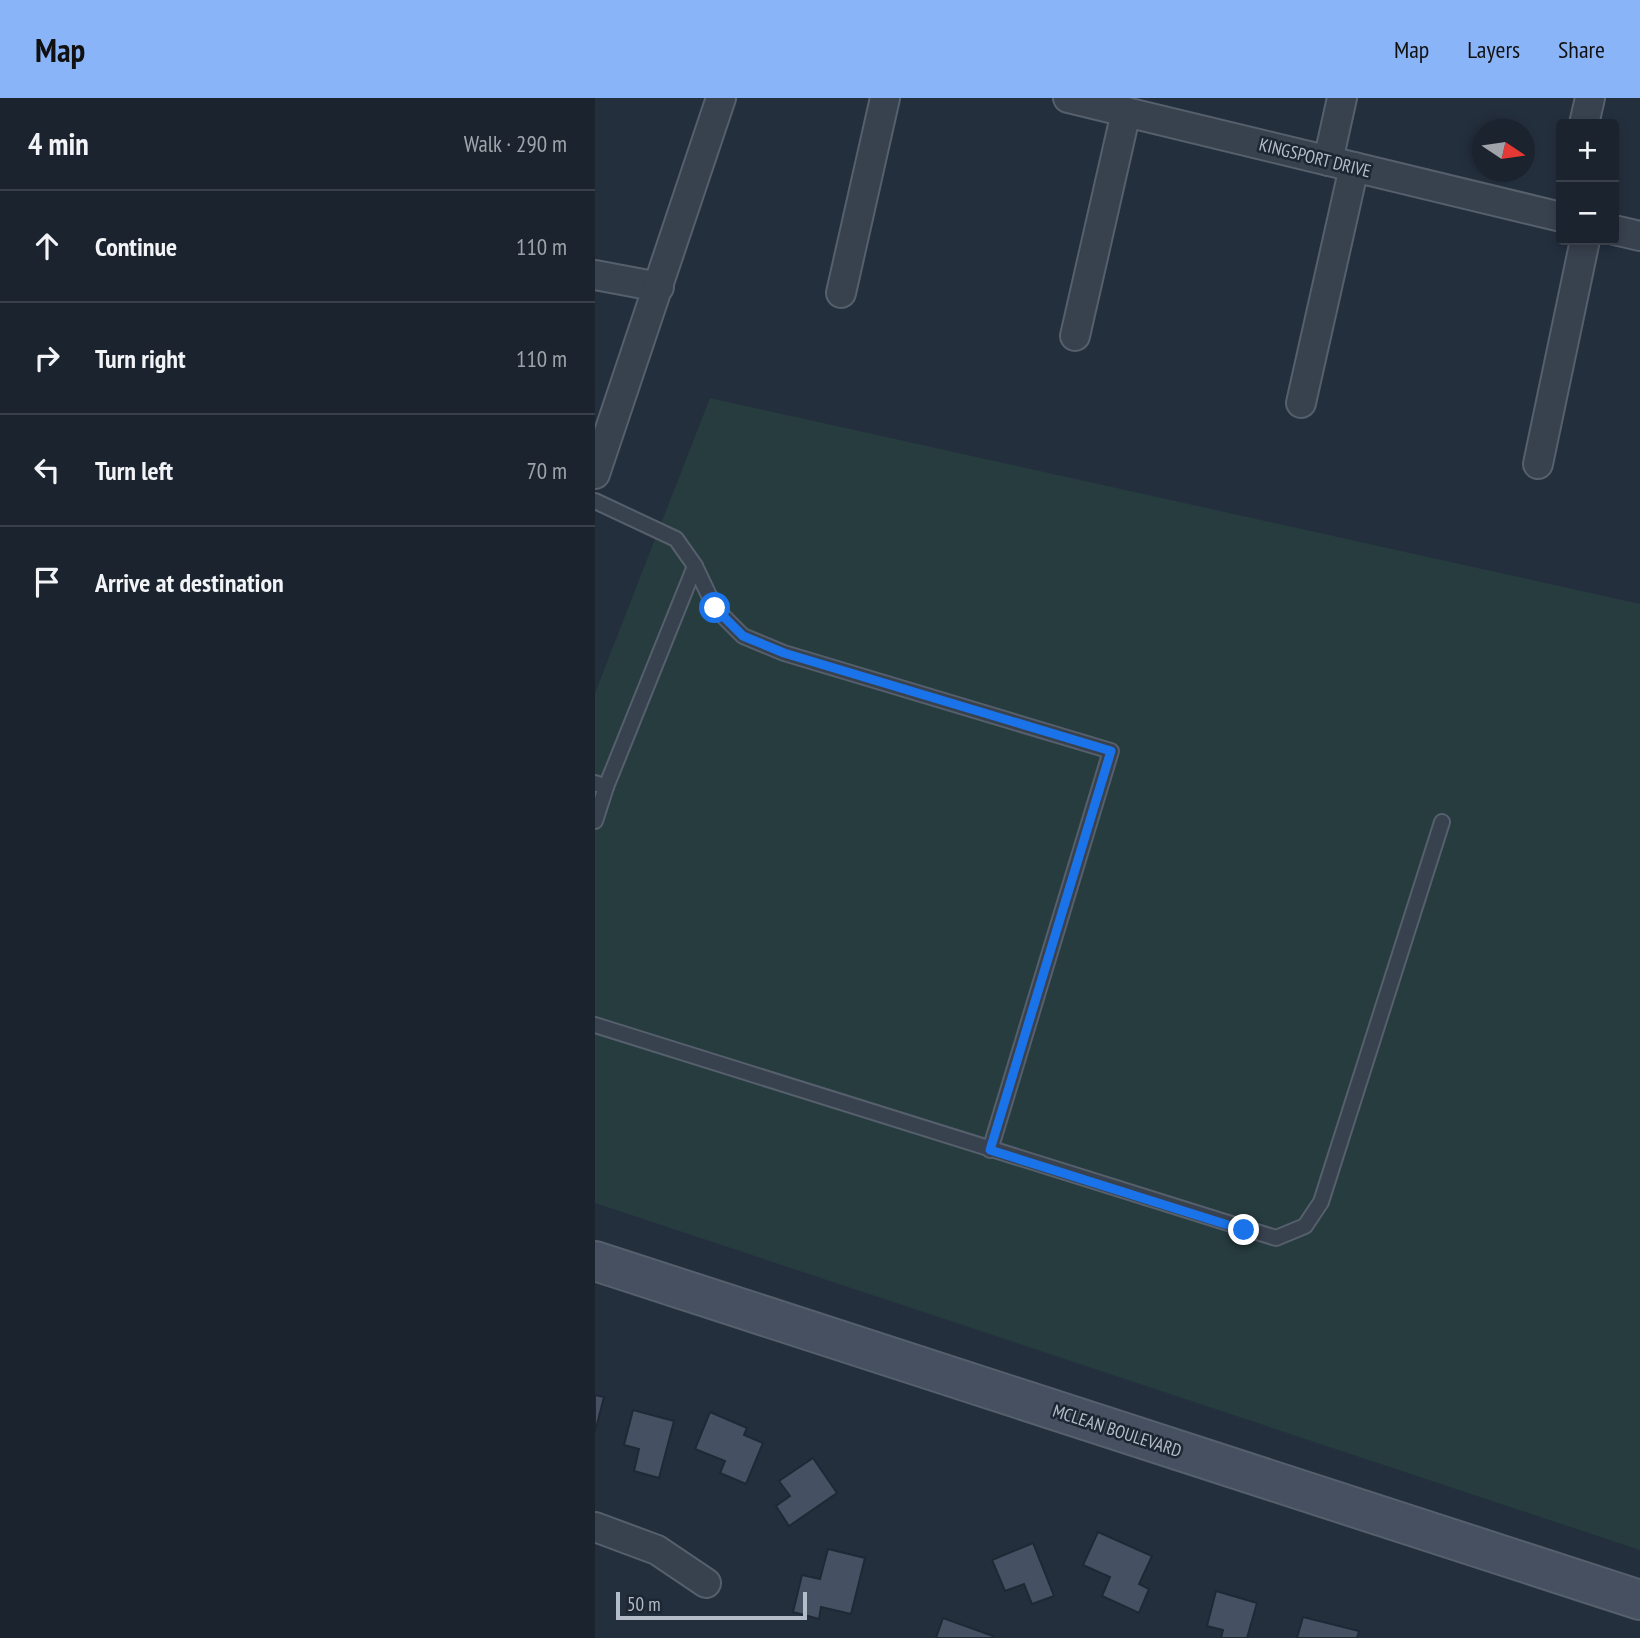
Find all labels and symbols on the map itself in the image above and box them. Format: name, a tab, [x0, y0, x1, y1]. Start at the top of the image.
north arrow	[1472, 119, 1535, 182]
street label: KINGSPORT DRIVE	[1257, 133, 1373, 183]
route start	[699, 592, 730, 623]
route end	[1228, 1214, 1259, 1245]
street label: MCLEAN BOULEVARD	[1050, 1399, 1184, 1462]
scale bar	[616, 1589, 807, 1621]

